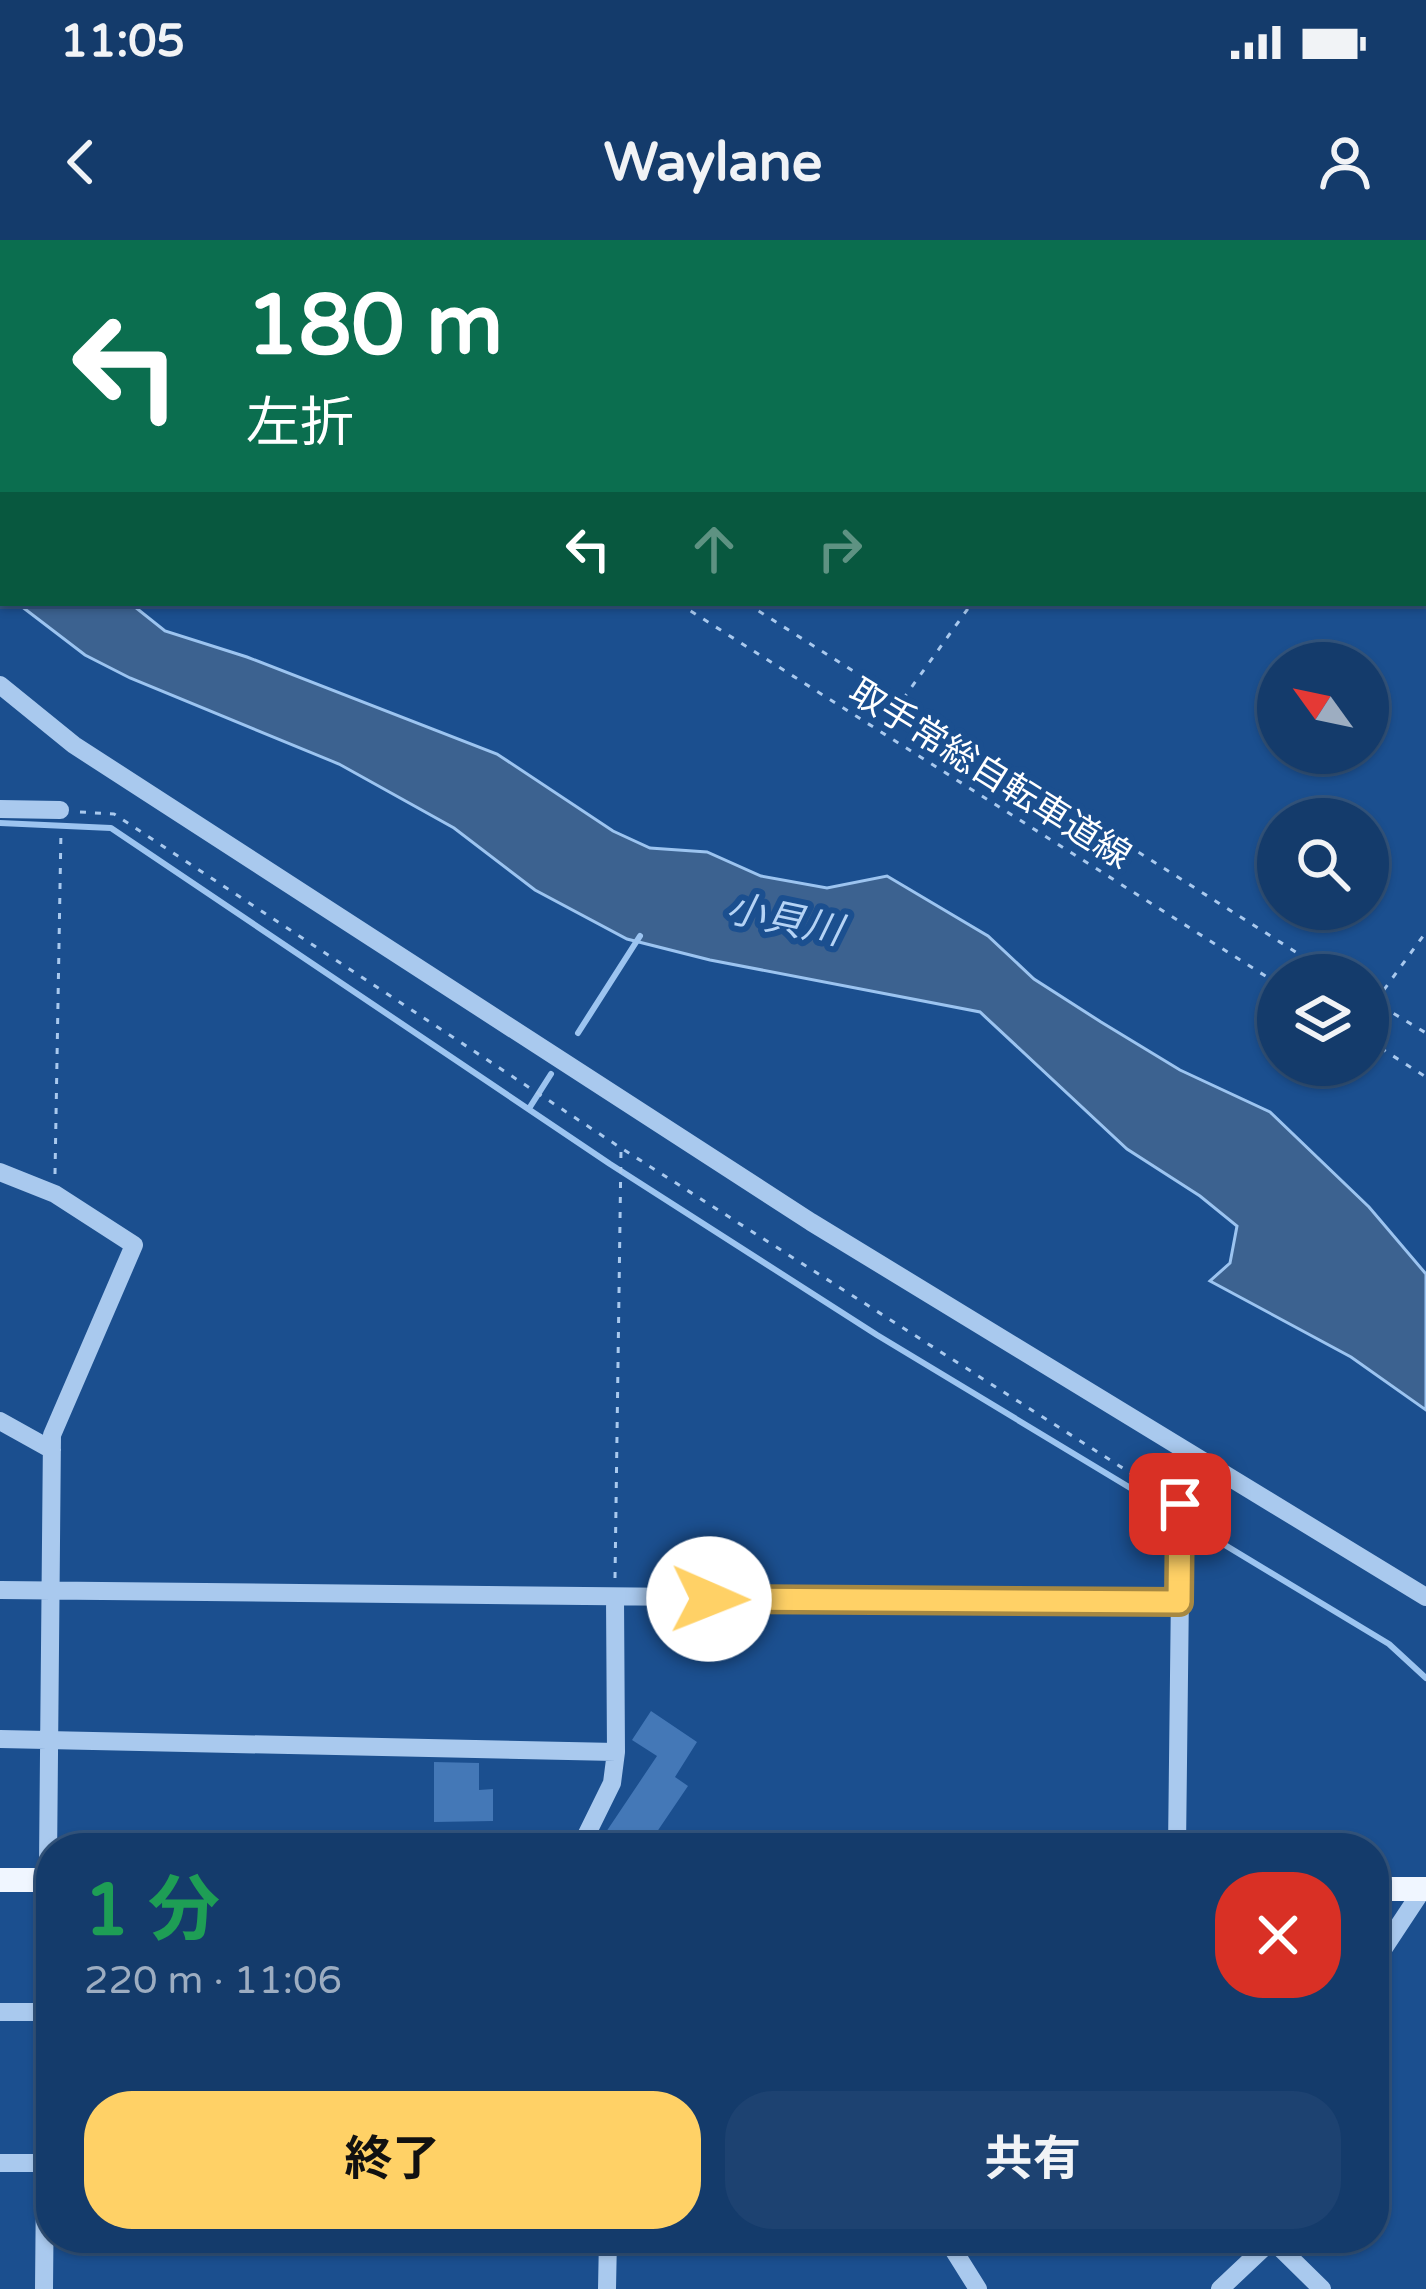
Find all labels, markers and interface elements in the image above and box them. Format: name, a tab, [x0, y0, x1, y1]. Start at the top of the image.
text: 11:05	[60, 15, 185, 69]
icon: back	[48, 129, 114, 195]
icon: person	[1312, 129, 1378, 195]
text: Waylane	[604, 130, 822, 195]
text: 180 m	[246, 276, 503, 377]
icon: left	[48, 288, 204, 444]
text: 左折	[246, 391, 354, 456]
icon: left	[555, 516, 621, 582]
icon: ahead	[681, 516, 747, 582]
icon: right	[807, 516, 873, 582]
north arrow	[1257, 642, 1389, 774]
map controls	[1257, 642, 1389, 1086]
street label: 取手常総自転車道線	[841, 670, 1139, 878]
button: search	[1257, 798, 1389, 930]
water label: 小貝川	[722, 885, 850, 956]
button: layers	[1257, 954, 1389, 1086]
pin	[1129, 1453, 1231, 1555]
icon: arrive	[1147, 1471, 1213, 1537]
position arrow	[646, 1536, 772, 1662]
text: 1 分	[84, 1868, 220, 1955]
button: close	[1215, 1872, 1341, 1998]
text: 220 m · 11:06	[84, 1957, 342, 2004]
button: 終了	[84, 2091, 701, 2229]
button: 共有	[725, 2091, 1341, 2229]

